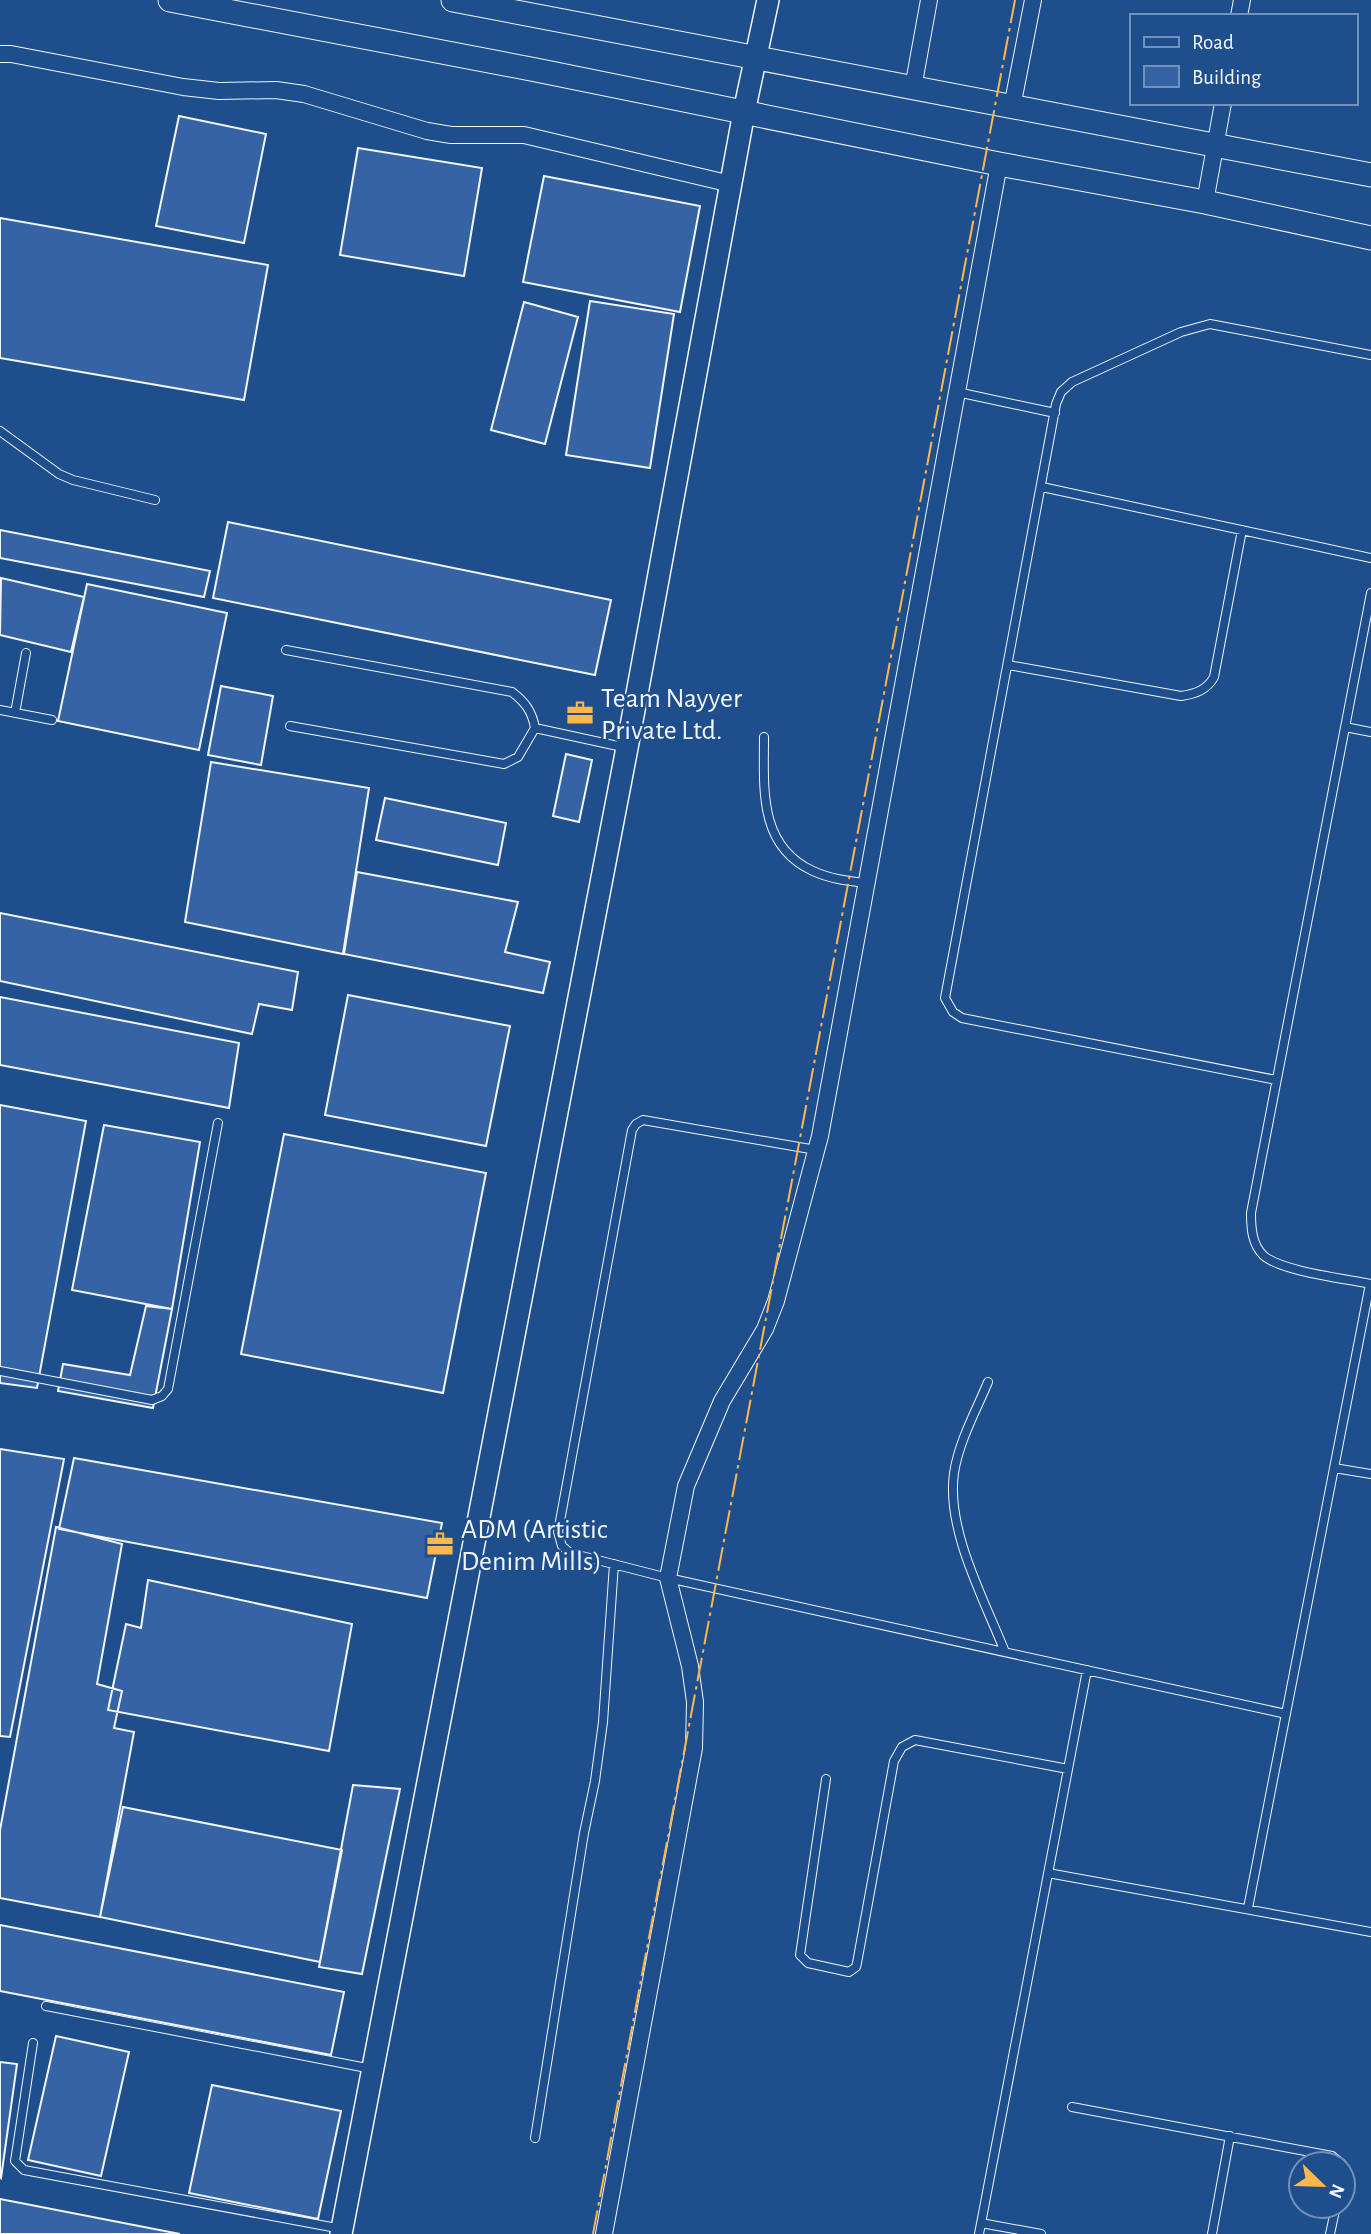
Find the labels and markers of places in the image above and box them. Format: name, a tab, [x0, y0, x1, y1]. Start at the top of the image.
place label: Team Nayyer Private Ltd.	[601, 685, 742, 745]
office icon: Team Nayyer Private Ltd.	[565, 698, 595, 728]
place label: ADM (Artistic Denim Mills)	[461, 1516, 608, 1576]
office icon: ADM (Artistic Denim Mills)	[425, 1529, 455, 1559]

